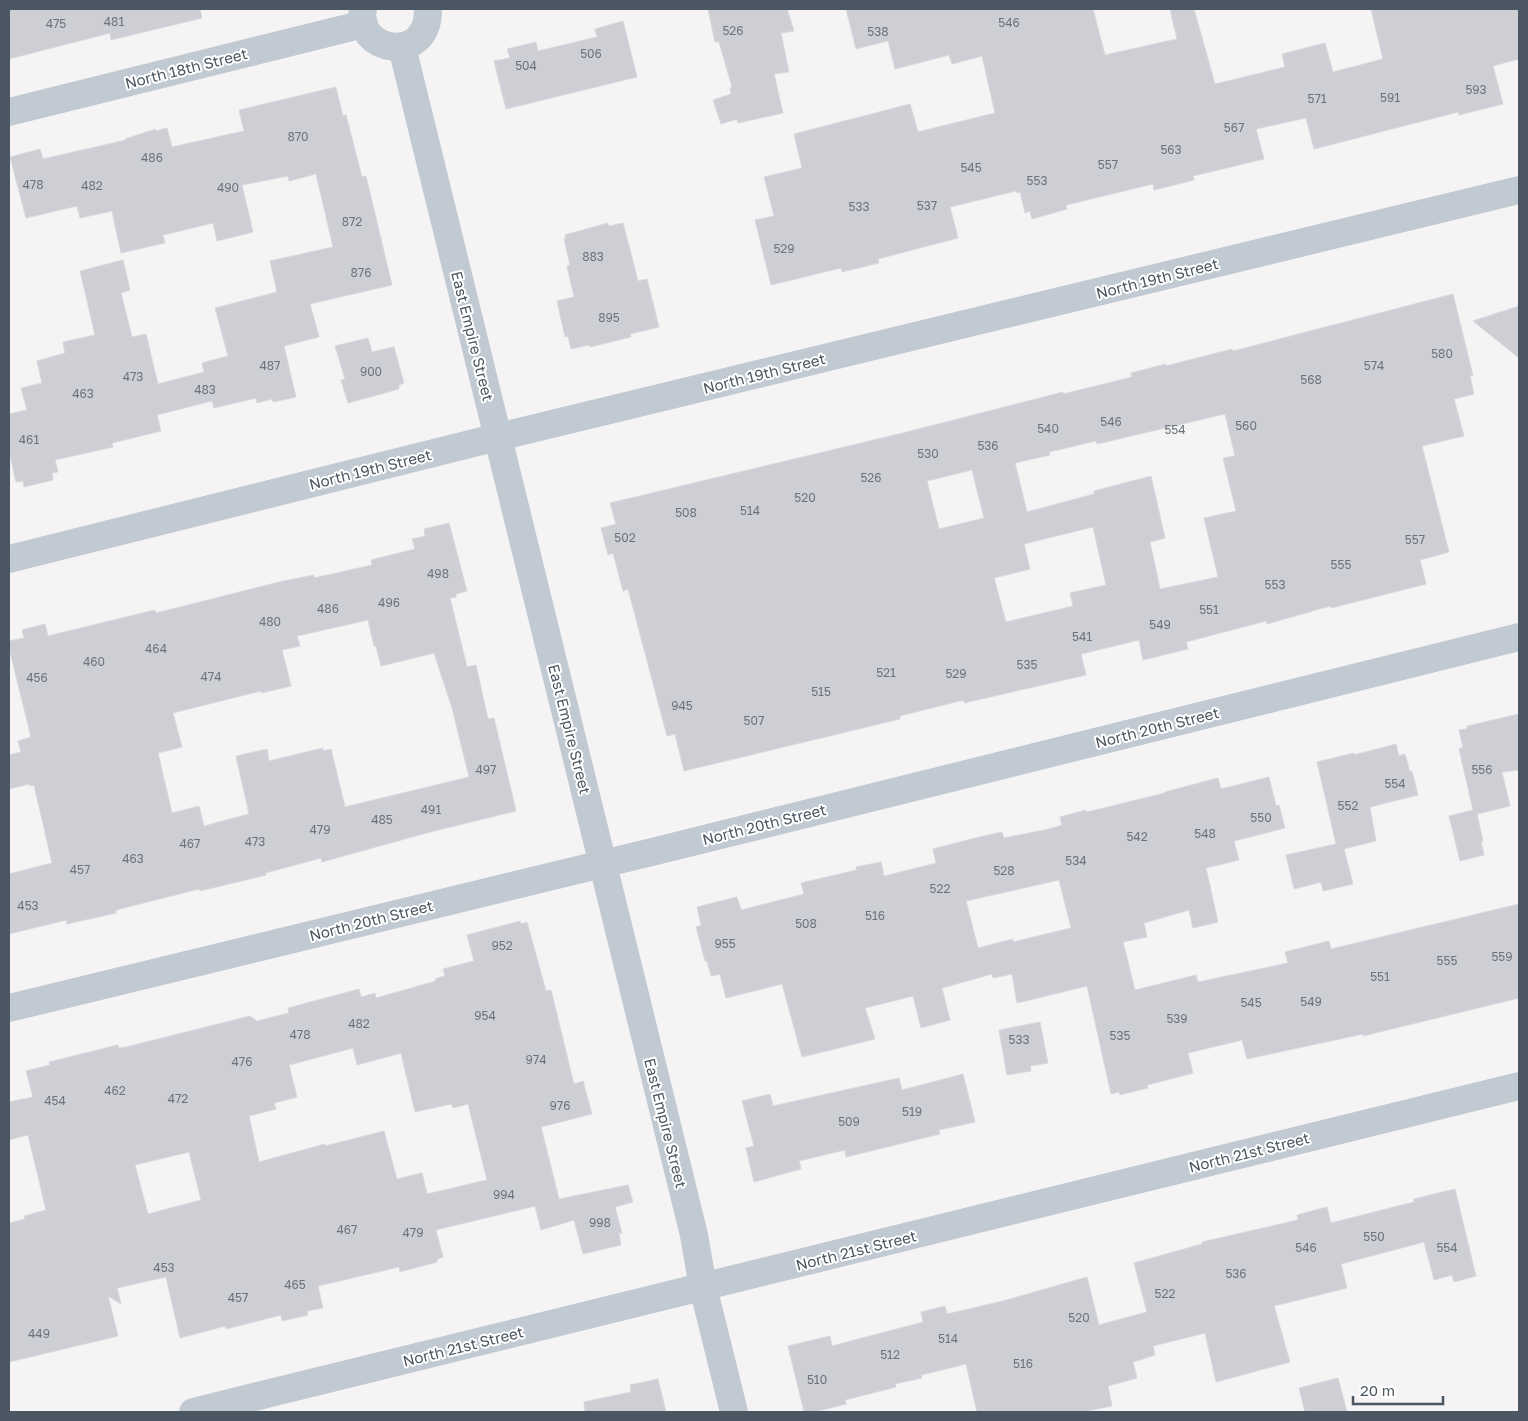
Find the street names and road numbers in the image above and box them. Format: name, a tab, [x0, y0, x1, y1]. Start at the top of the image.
street label: North 18th Street	[123, 44, 249, 92]
street label: North 19th Street	[1094, 254, 1220, 302]
street label: East Empire Street	[448, 269, 498, 403]
street label: North 19th Street	[701, 349, 827, 397]
street label: North 19th Street	[307, 445, 433, 493]
street label: East Empire Street	[545, 662, 595, 796]
street label: North 20th Street	[1093, 703, 1221, 751]
street label: North 20th Street	[700, 800, 828, 848]
street label: North 20th Street	[307, 896, 435, 944]
street label: East Empire Street	[641, 1056, 691, 1190]
street label: North 21st Street	[1187, 1128, 1311, 1176]
street label: North 21st Street	[794, 1226, 918, 1274]
street label: North 21st Street	[401, 1322, 525, 1370]

